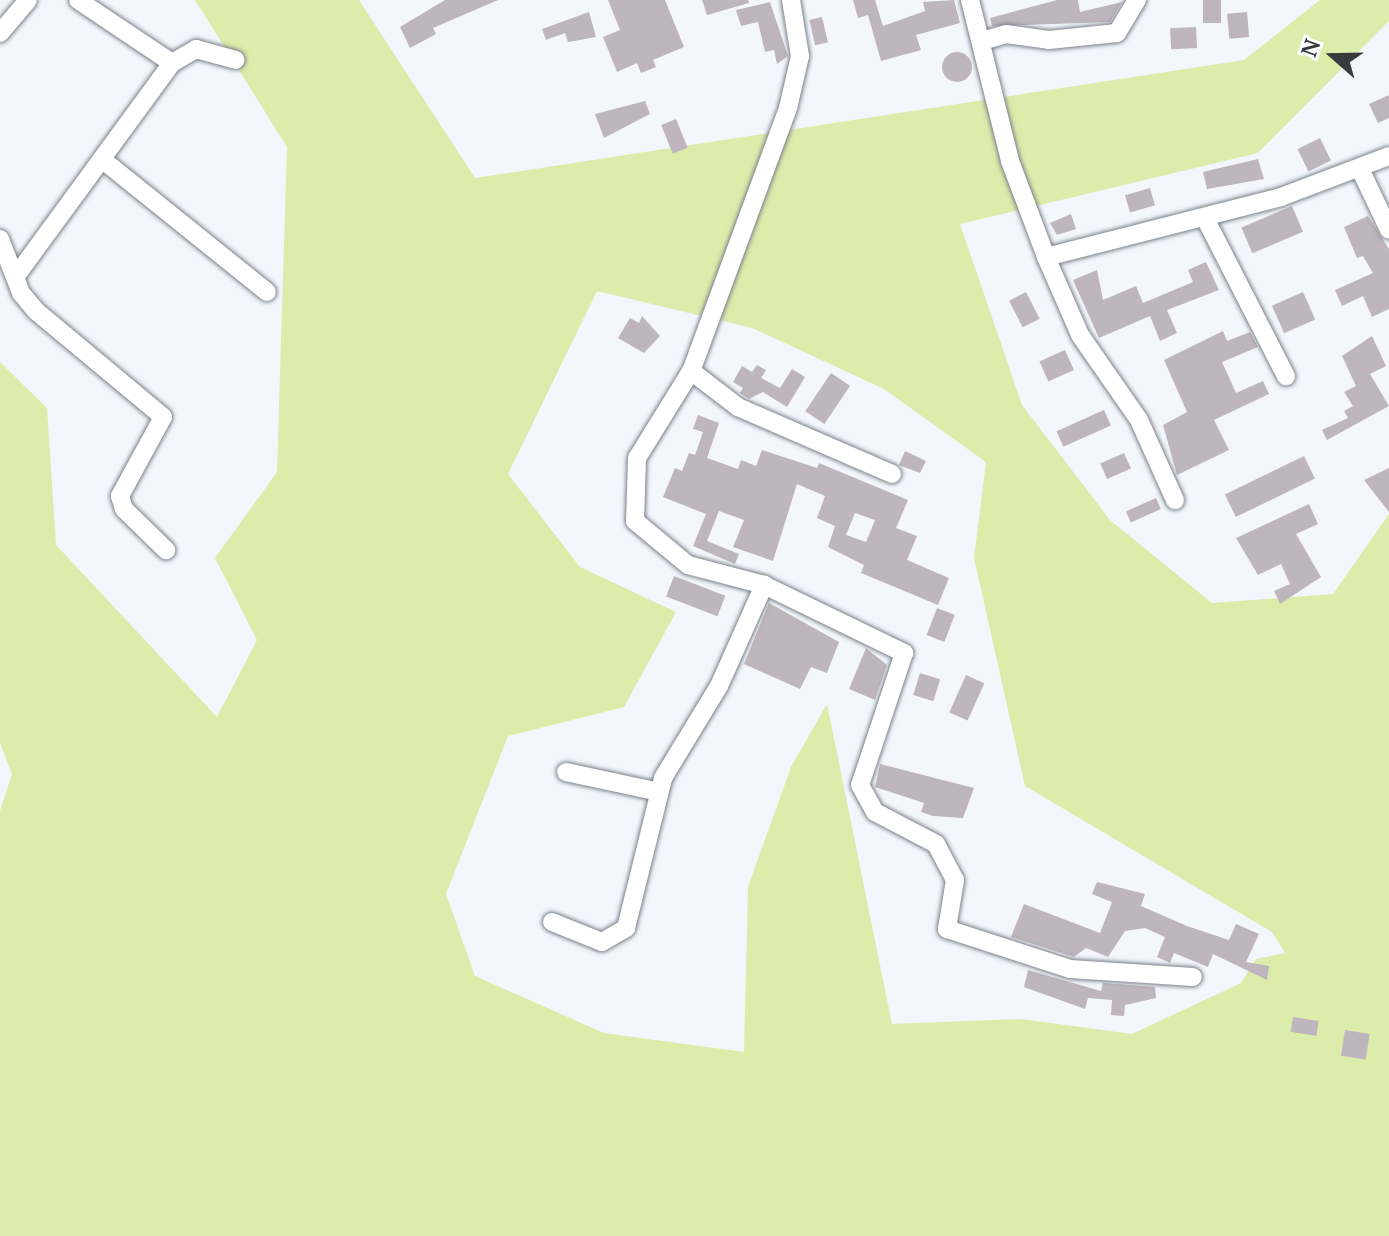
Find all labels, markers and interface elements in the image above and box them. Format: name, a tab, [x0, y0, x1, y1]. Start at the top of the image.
north arrow	[1293, 16, 1373, 96]
text: N	[1293, 35, 1326, 60]

